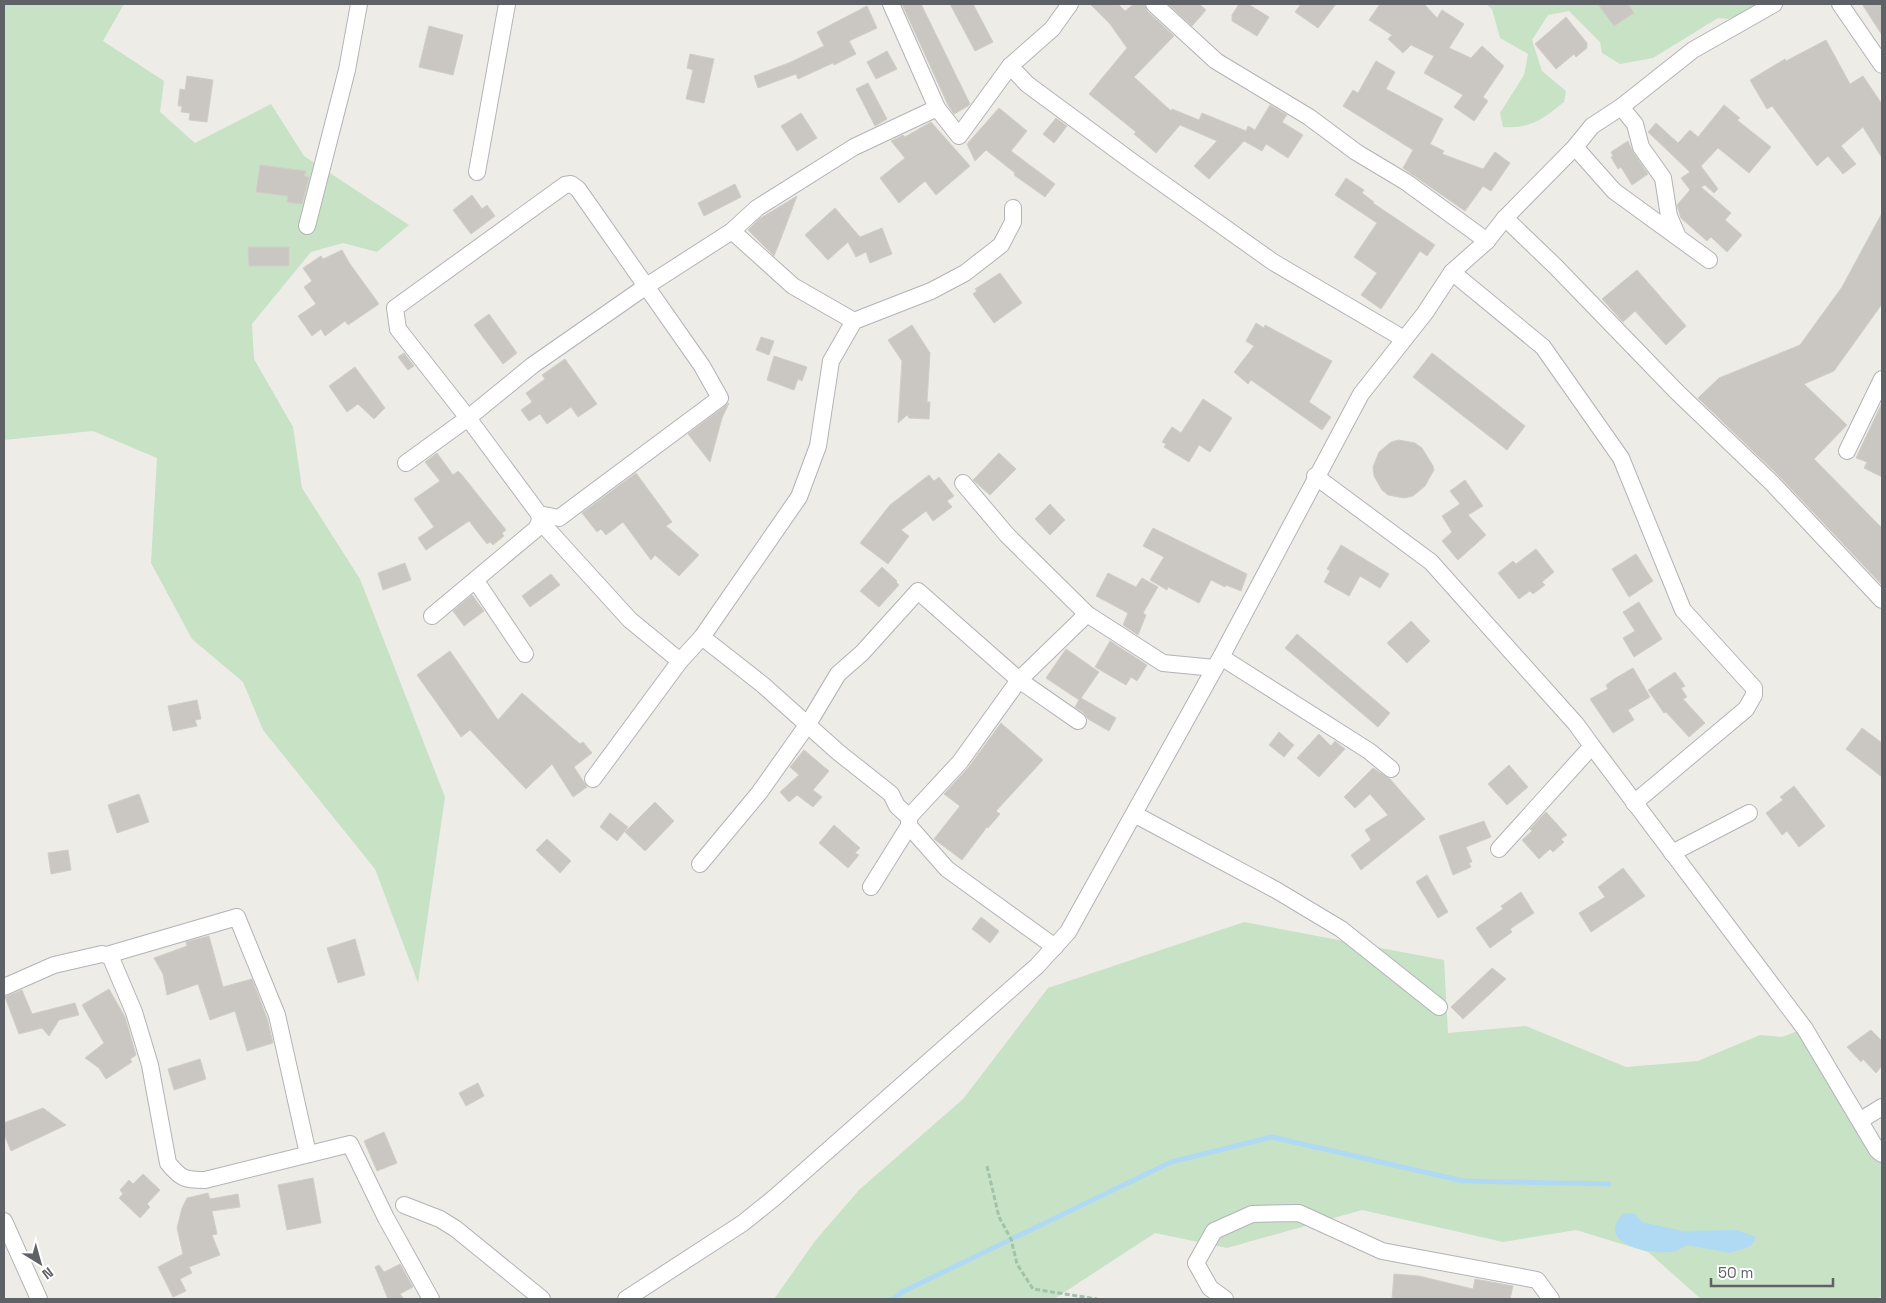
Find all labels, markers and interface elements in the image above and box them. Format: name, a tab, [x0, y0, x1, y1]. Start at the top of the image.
north arrow	[15, 1238, 65, 1288]
scale bar	[1711, 1256, 1834, 1288]
text: N	[39, 1263, 57, 1283]
text: 50 m	[1718, 1263, 1753, 1282]

